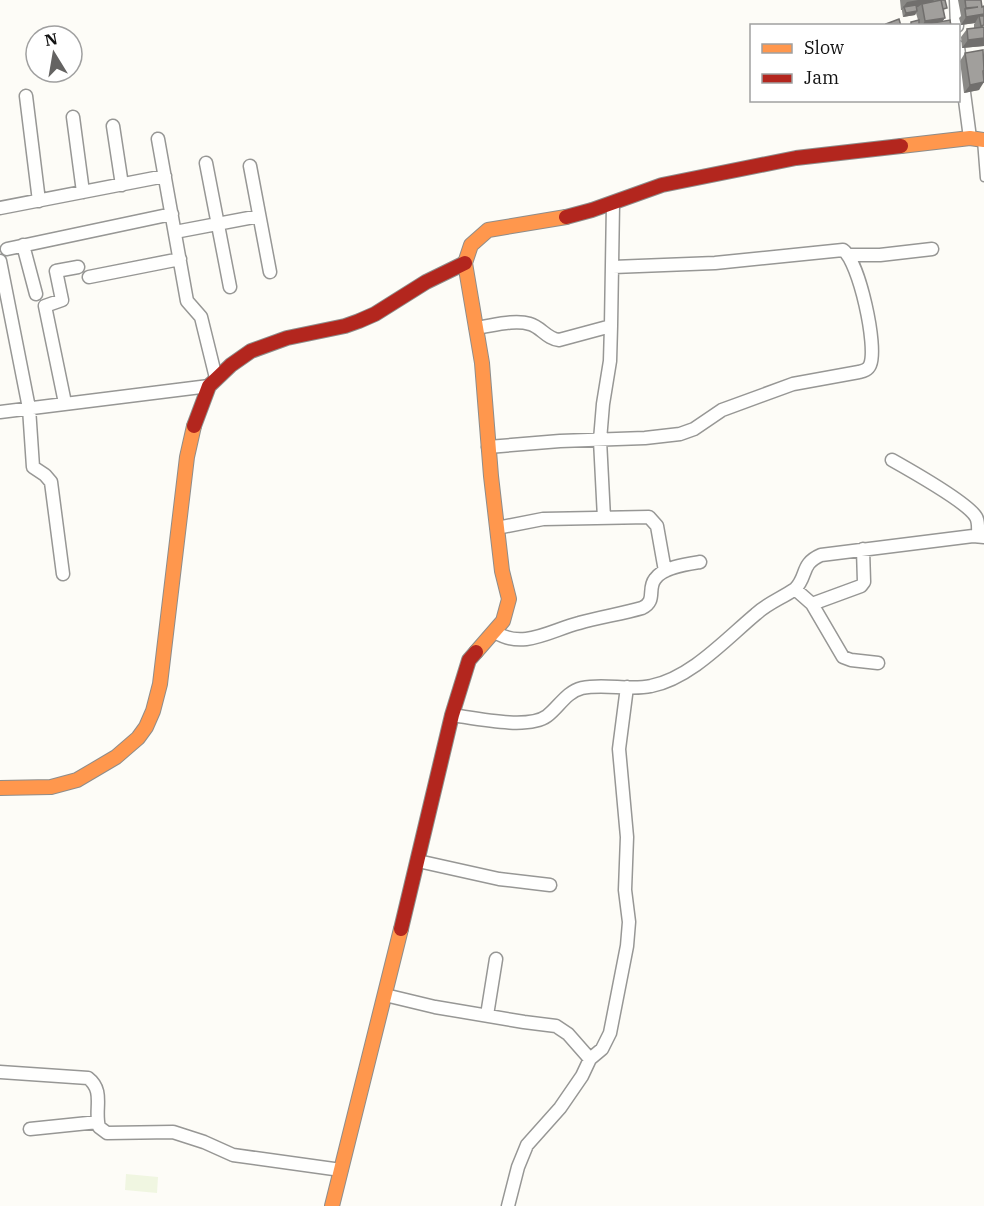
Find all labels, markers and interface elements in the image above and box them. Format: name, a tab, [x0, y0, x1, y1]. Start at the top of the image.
north arrow	[24, 24, 84, 84]
legend	[750, 24, 960, 102]
text: N	[43, 28, 59, 50]
text: Slow	[804, 36, 844, 59]
text: Jam	[804, 66, 839, 89]

